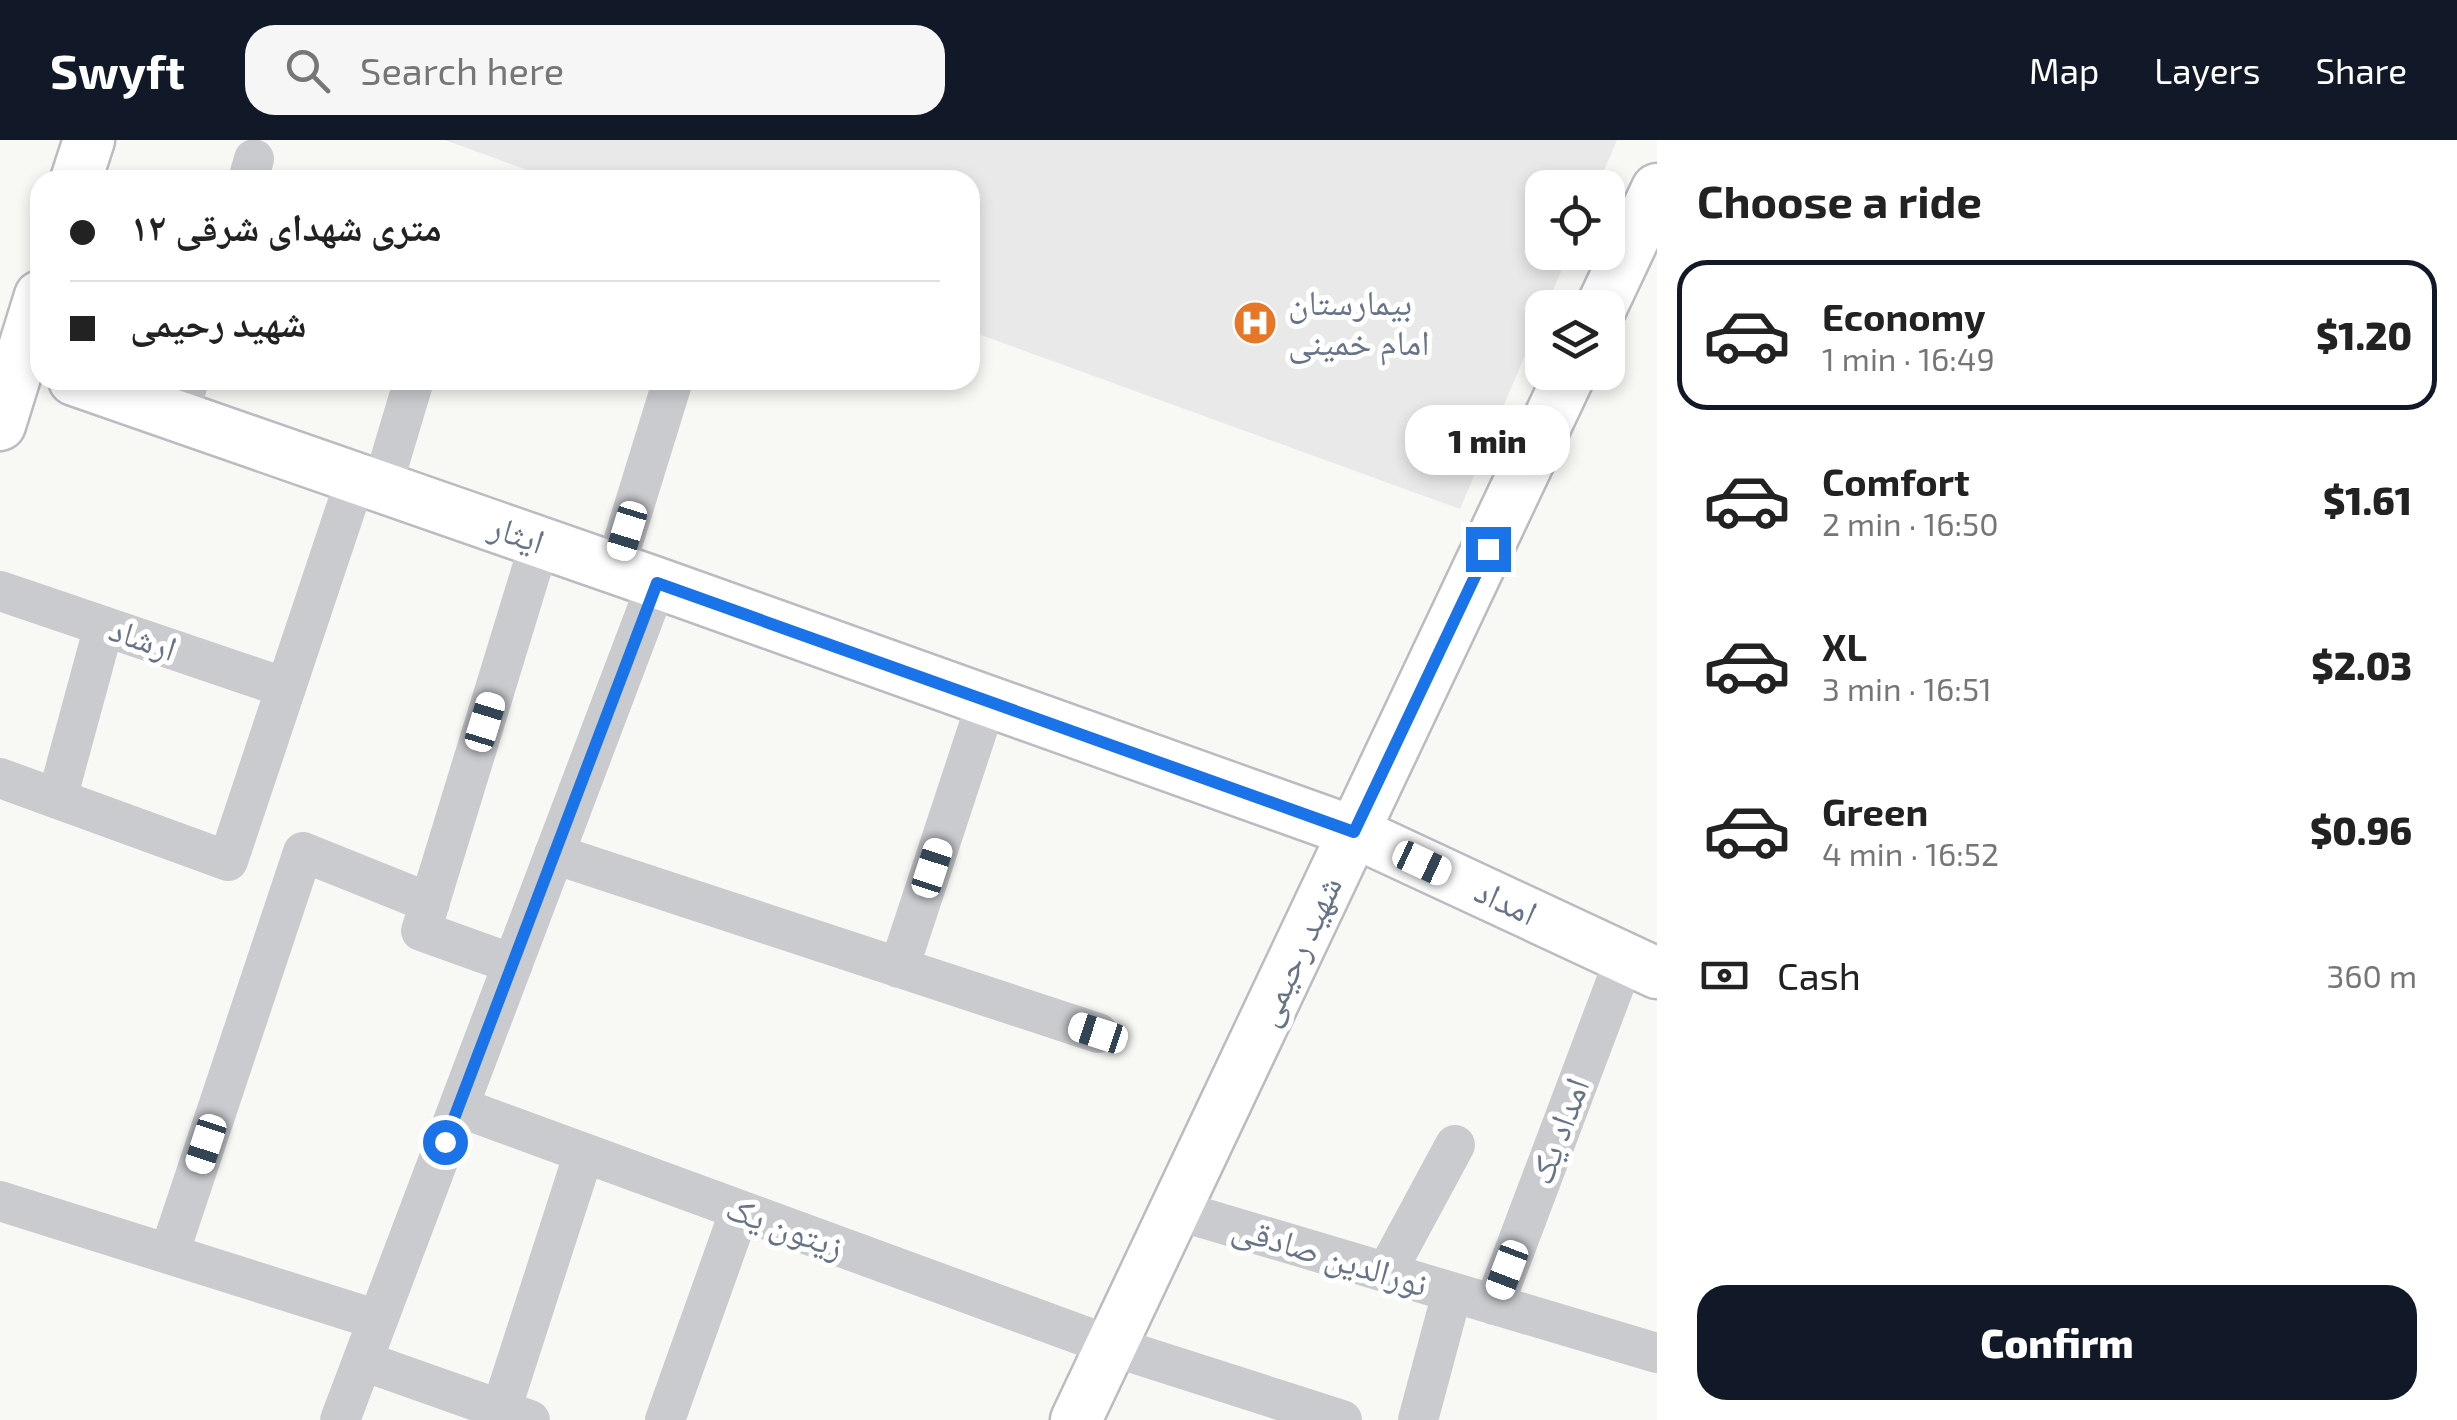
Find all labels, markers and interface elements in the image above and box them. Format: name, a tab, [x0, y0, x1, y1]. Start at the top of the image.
search box	[245, 25, 945, 115]
text: Swyft	[50, 41, 185, 99]
icon: search	[280, 43, 335, 98]
text: Search here	[360, 47, 564, 93]
text: Map	[2029, 49, 2099, 91]
text: Layers	[2154, 49, 2260, 91]
text: Share	[2315, 49, 2407, 91]
map controls	[1525, 170, 1625, 390]
button: locate	[1525, 170, 1625, 270]
text: Choose a ride	[1697, 173, 1982, 227]
text: ۱۲ متری شهدای شرقی	[130, 203, 442, 249]
place label: بیمارستان امام خمینی	[1288, 280, 1430, 366]
button: layers	[1525, 290, 1625, 390]
icon: car	[1702, 290, 1792, 380]
text: Economy	[1822, 293, 1986, 339]
text: شهید رحیمی	[130, 299, 307, 345]
hospital icon: بیمارستان امام خمینی	[1232, 300, 1278, 346]
text: $1.20	[2316, 312, 2412, 358]
text: 1 min · 16:49	[1822, 339, 1995, 377]
callout: 1 min	[1406, 404, 1570, 474]
text: 1 min	[1448, 421, 1527, 459]
icon: car	[1702, 455, 1792, 545]
text: Comfort	[1822, 458, 1970, 504]
text: $1.61	[2323, 477, 2412, 523]
car	[604, 498, 650, 564]
street label: ایثار	[484, 503, 551, 562]
text: 2 min · 16:50	[1822, 504, 1999, 542]
route end	[1466, 527, 1511, 572]
street label: ارشاد	[105, 606, 183, 668]
icon: car	[1702, 620, 1792, 710]
text: XL	[1822, 623, 1867, 669]
text: $2.03	[2311, 642, 2412, 688]
text: 3 min · 16:51	[1822, 669, 1992, 707]
car	[462, 689, 508, 755]
icon: car	[1702, 785, 1792, 875]
text: Green	[1822, 788, 1928, 834]
text: $0.96	[2310, 807, 2412, 853]
text: 4 min · 16:52	[1822, 834, 1999, 872]
car	[908, 835, 956, 901]
car	[1388, 837, 1456, 889]
street label: امداد	[1469, 868, 1545, 933]
street label: شهید رحیمی	[1243, 869, 1351, 1032]
icon: cash	[1697, 948, 1752, 1003]
text: Cash	[1777, 952, 1861, 998]
text: 360 m	[2326, 956, 2417, 994]
car	[1065, 1009, 1131, 1057]
street label: امداد یک	[1518, 1071, 1597, 1190]
car	[182, 1111, 230, 1177]
route start	[423, 1120, 468, 1165]
street label: زیتون یک	[721, 1185, 850, 1268]
street label: نورالدین صادقی	[1227, 1205, 1433, 1306]
car	[1482, 1237, 1532, 1303]
button: Confirm	[1697, 1285, 2417, 1400]

